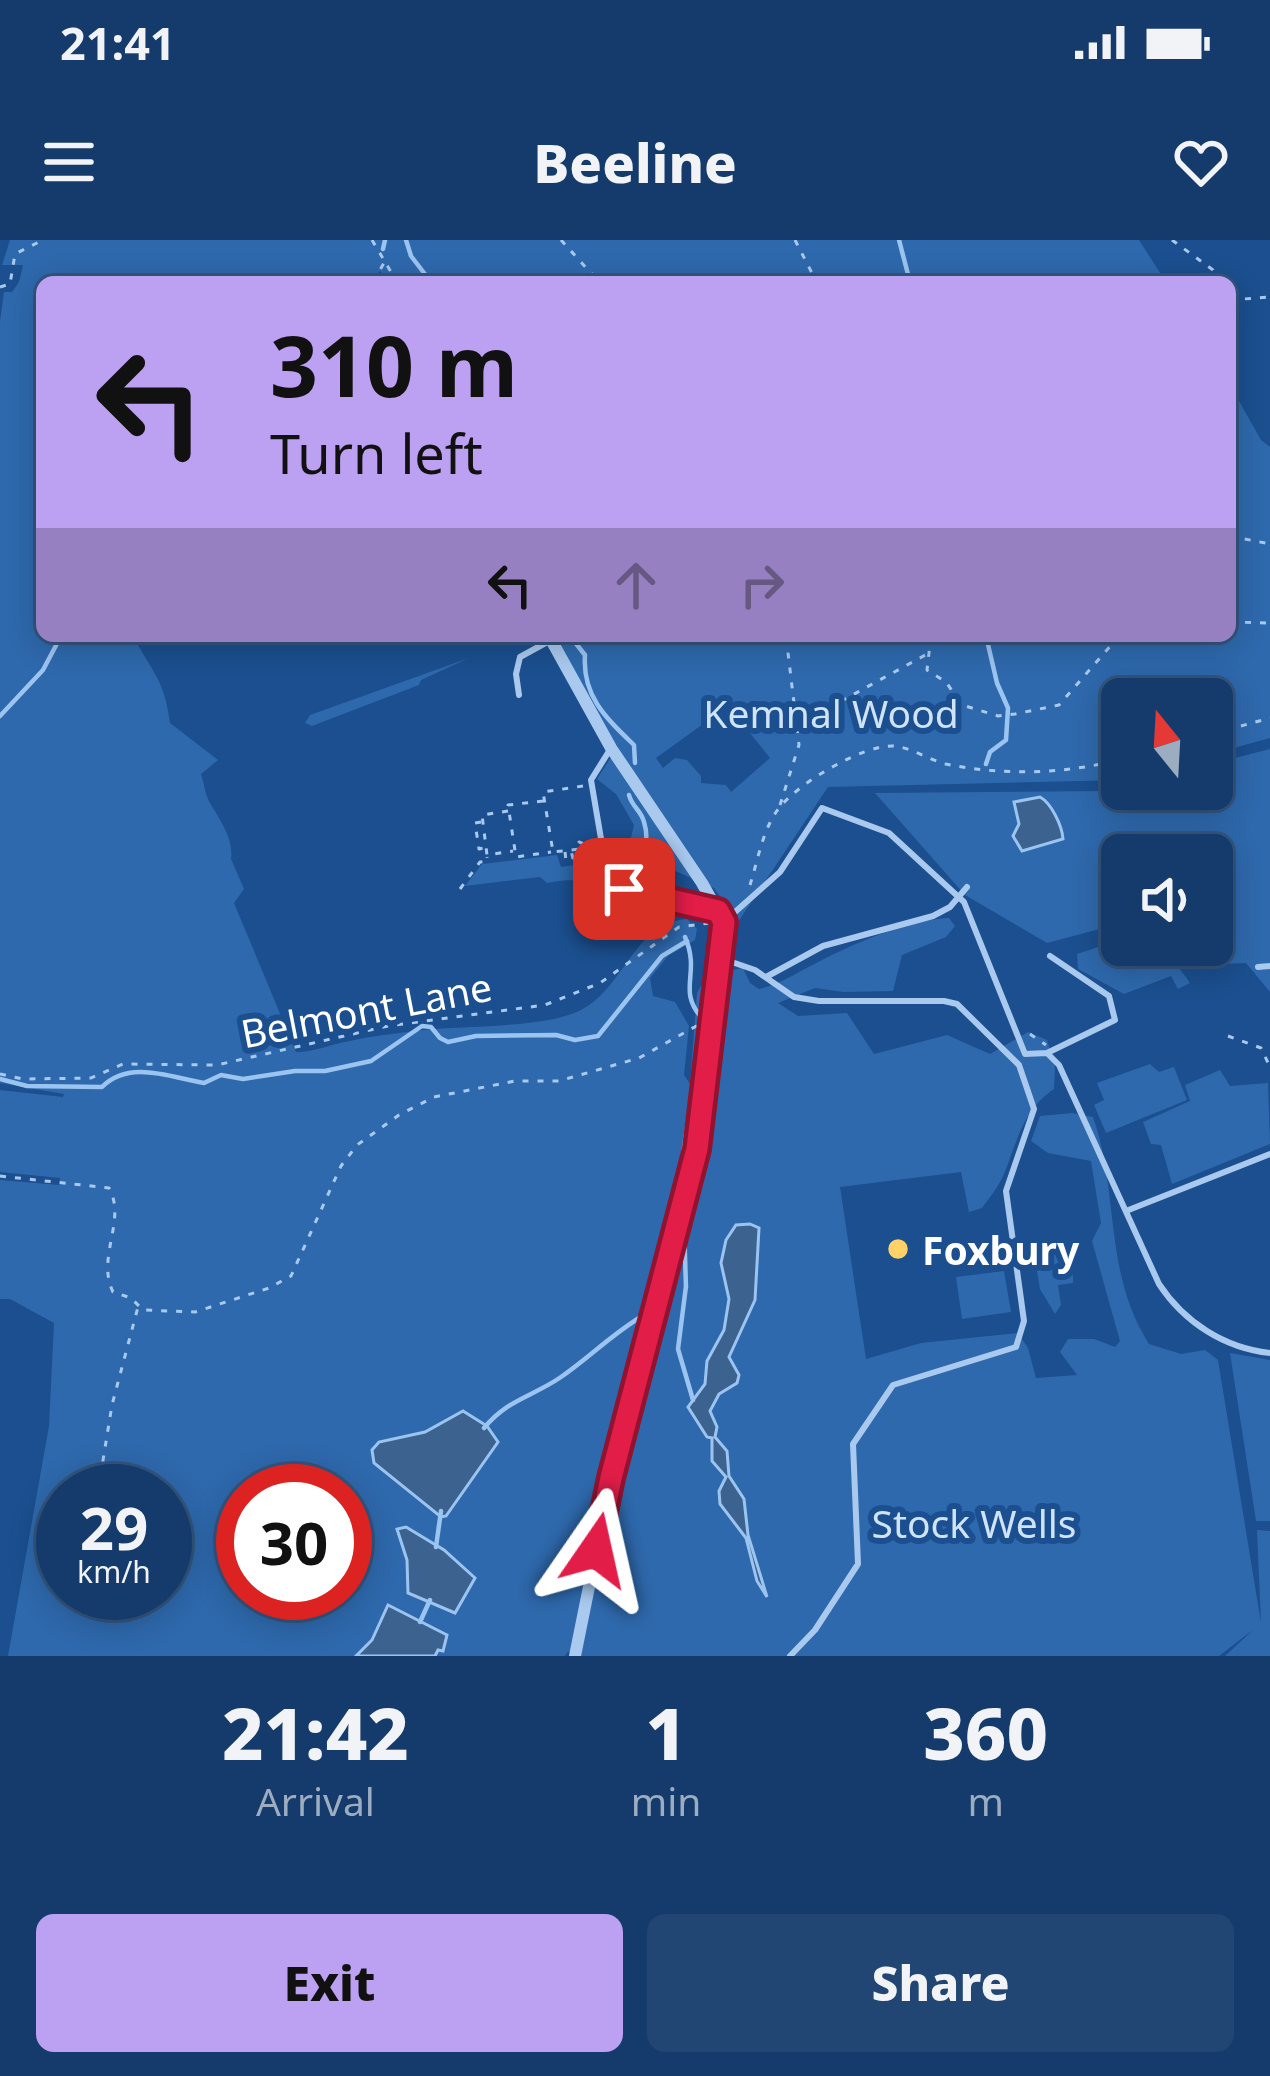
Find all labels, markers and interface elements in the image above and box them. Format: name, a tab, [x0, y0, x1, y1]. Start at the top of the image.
text: 21:41	[60, 12, 176, 73]
text: Beeline	[533, 125, 737, 199]
icon: menu	[36, 129, 102, 195]
icon: heart	[1168, 129, 1234, 195]
text: 310 m	[270, 307, 518, 422]
icon: left	[72, 324, 228, 480]
text: Turn left	[270, 416, 483, 490]
icon: left	[477, 552, 543, 618]
icon: ahead	[603, 552, 669, 618]
icon: right	[729, 552, 795, 618]
north arrow	[1101, 678, 1233, 810]
map controls	[1101, 678, 1233, 966]
park label: Kemnal Wood	[703, 686, 959, 739]
button: sound	[1101, 834, 1233, 966]
pin	[573, 838, 675, 940]
icon: arrive	[591, 856, 657, 922]
street label: Belmont Lane	[236, 959, 496, 1059]
place label: Foxbury	[922, 1223, 1080, 1276]
marker: Foxbury	[885, 1236, 911, 1262]
speed limit sign: 30	[216, 1464, 372, 1620]
text: 29	[80, 1486, 148, 1568]
position arrow	[533, 1487, 659, 1613]
park label: Stock Wells	[871, 1496, 1077, 1549]
text: km/h	[77, 1551, 151, 1592]
text: 21:42	[222, 1683, 409, 1781]
text: 1	[645, 1683, 687, 1781]
text: 360	[923, 1683, 1048, 1781]
text: Arrival	[256, 1774, 375, 1827]
text: min	[631, 1774, 701, 1827]
text: m	[967, 1774, 1004, 1827]
button: Exit	[36, 1914, 623, 2052]
button: Share	[647, 1914, 1234, 2052]

